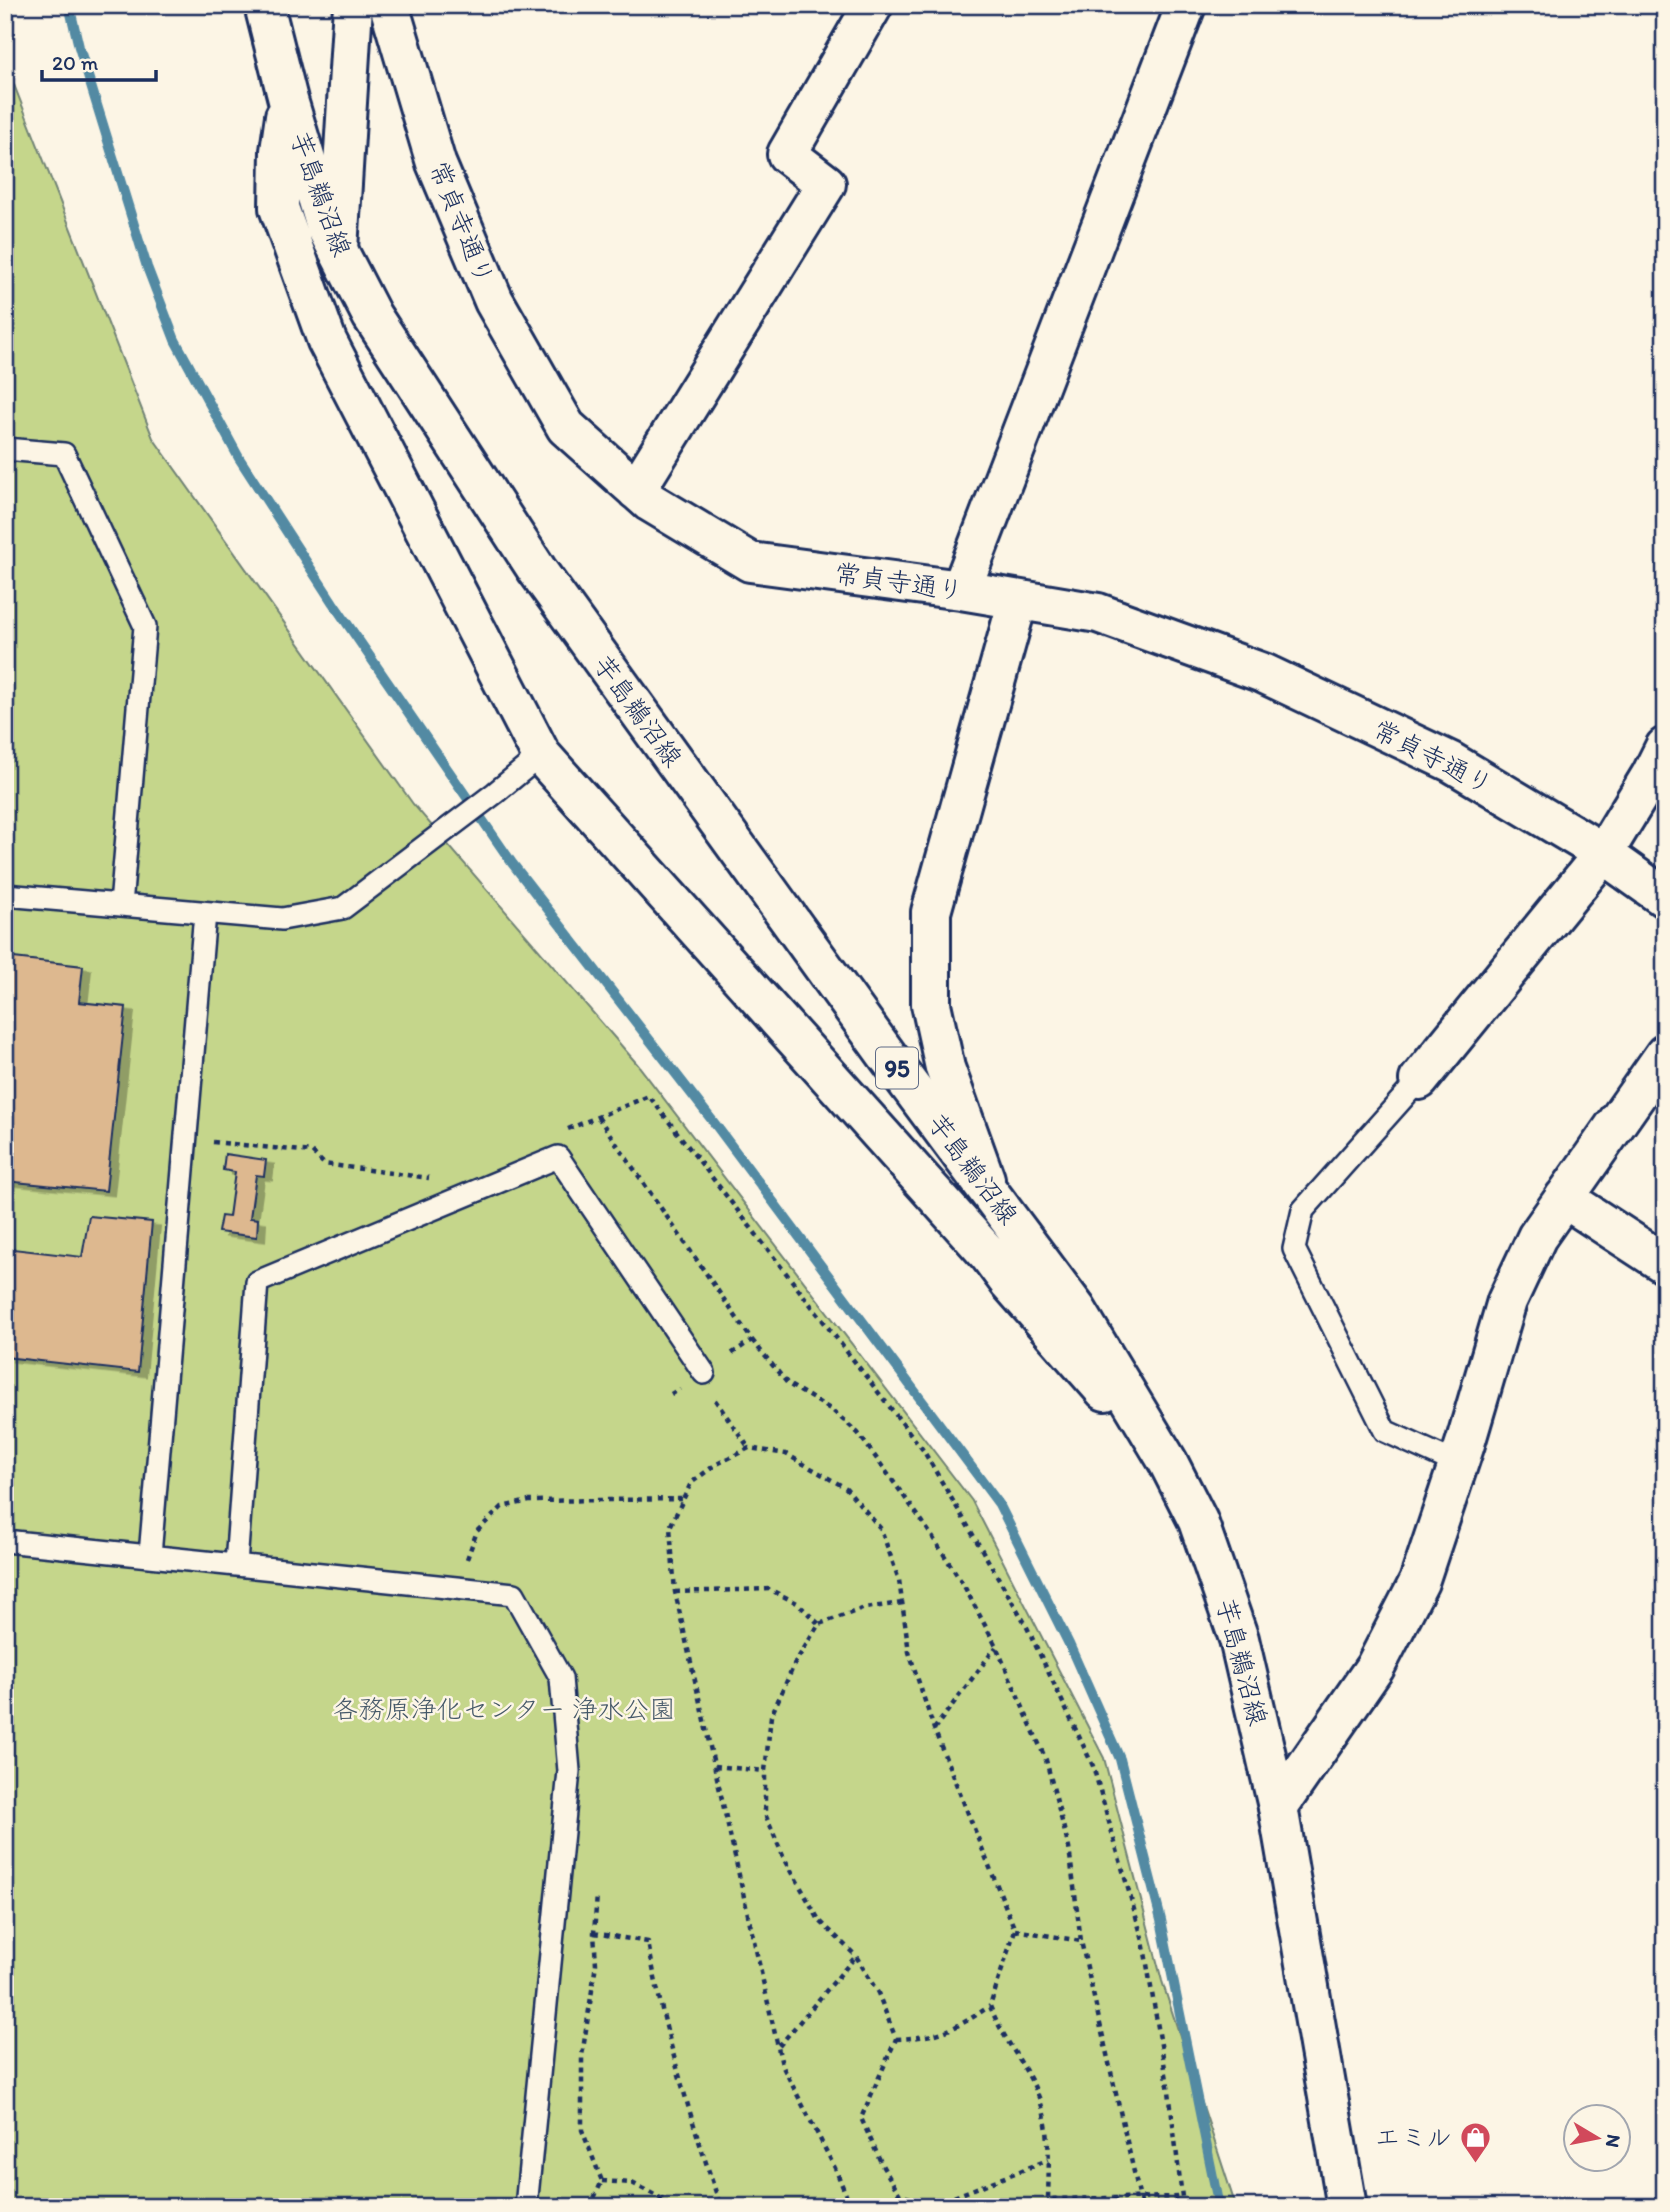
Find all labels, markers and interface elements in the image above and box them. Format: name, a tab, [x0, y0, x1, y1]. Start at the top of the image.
scale bar	[42, 38, 156, 82]
text: 20 m	[52, 50, 99, 75]
street label: 芋島鵜沼線	[284, 127, 358, 261]
street label: 常貞寺通り	[423, 157, 501, 289]
street label: 常貞寺通り	[832, 557, 966, 607]
street label: 芋島鵜沼線	[587, 649, 689, 773]
street label: 常貞寺通り	[1368, 713, 1498, 801]
road number: 95	[876, 1048, 918, 1088]
street label: 芋島鵜沼線	[921, 1107, 1025, 1231]
street label: 芋島鵜沼線	[1210, 1595, 1274, 1729]
park label: 各務原浄化センター 浄水公園	[333, 1693, 675, 1725]
north arrow	[1562, 2104, 1632, 2174]
shop icon: エミル	[1458, 2120, 1492, 2164]
place label: エミル	[1375, 2121, 1452, 2153]
text: N	[1601, 2133, 1626, 2149]

